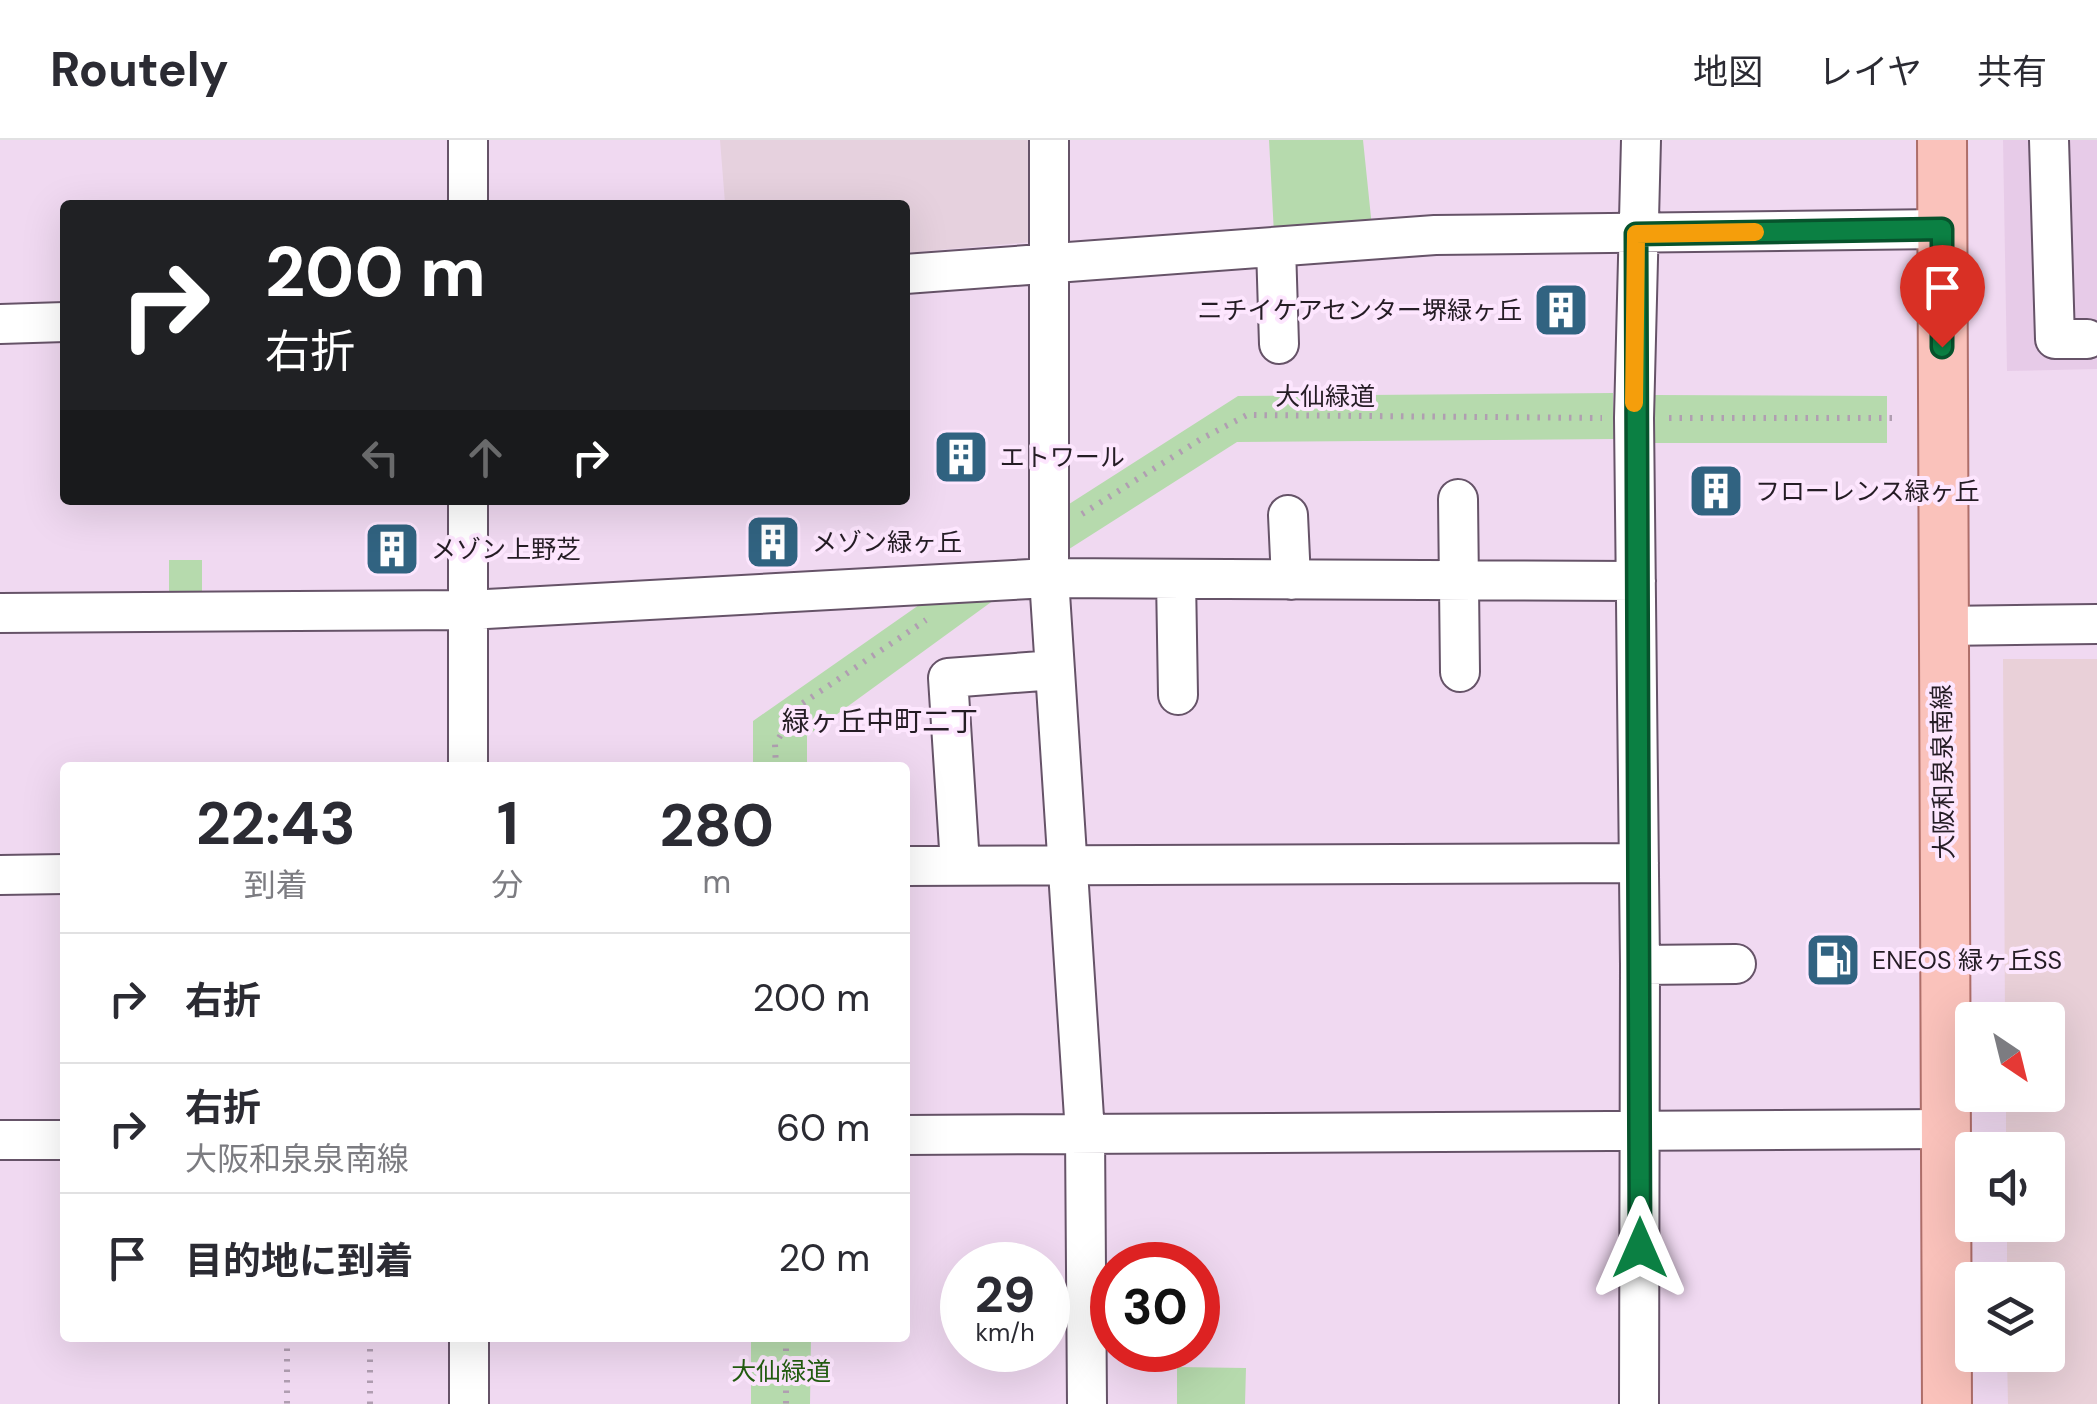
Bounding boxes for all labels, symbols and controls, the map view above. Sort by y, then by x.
text: Routely [50,38,229,101]
text: 地図 [1693,49,1763,95]
text: レイヤ [1818,49,1922,95]
text: 共有 [1977,49,2047,95]
text: 200 m [265,227,486,318]
icon: right [100,240,230,370]
pin [1900,245,1985,348]
icon: arrive [1915,260,1970,315]
building icon: ニチイケアセンター堺緑ヶ丘 [1531,280,1591,340]
place label: ニチイケアセンター堺緑ヶ丘 [1197,294,1522,327]
text: 右折 [265,322,355,381]
street label: 大仙緑道 [1275,380,1375,413]
building icon: エトワール [931,427,991,487]
icon: left [353,430,408,485]
icon: ahead [458,430,513,485]
icon: right [563,430,618,485]
place label: エトワール [1000,441,1125,474]
building icon: フローレンス緑ヶ丘 [1686,461,1746,521]
place label: フローレンス緑ヶ丘 [1755,475,1980,508]
building icon: メゾン緑ヶ丘 [743,512,803,572]
building icon: メゾン上野芝 [362,519,422,579]
place label: メゾン緑ヶ丘 [812,526,962,559]
place label: メゾン上野芝 [431,533,581,566]
street label: 大阪和泉泉南線 [1925,684,1961,860]
district label: 緑ヶ丘中町二丁 [782,703,978,740]
text: 22:43 [196,784,356,863]
text: 1 [497,784,519,863]
text: 280 [660,786,774,865]
text: m [703,861,731,903]
text: 到着 [244,864,308,906]
text: 分 [492,864,524,906]
fuel station icon: ENEOS 緑ヶ丘SS [1803,930,1863,990]
place label: ENEOS 緑ヶ丘SS [1872,944,2062,977]
icon: right [100,971,155,1026]
text: 200 m [753,973,870,1023]
text: 右折 [185,976,261,1026]
north arrow [1955,1002,2065,1112]
map controls [1955,1002,2065,1372]
text: 右折 [185,1083,261,1133]
icon: right [100,1101,155,1156]
text: 60 m [776,1103,870,1153]
button: sound [1955,1132,2065,1242]
text: 大阪和泉泉南線 [185,1138,409,1180]
position arrow [1588,1196,1692,1300]
icon: arrive [100,1231,155,1286]
text: 20 m [779,1233,870,1283]
text: 目的地に到着 [185,1236,413,1286]
speed limit sign: 30 [1090,1242,1220,1372]
text: 29 [975,1262,1035,1328]
button: layers [1955,1262,2065,1372]
text: km/h [975,1316,1035,1349]
park label: 大仙緑道 [731,1355,831,1388]

